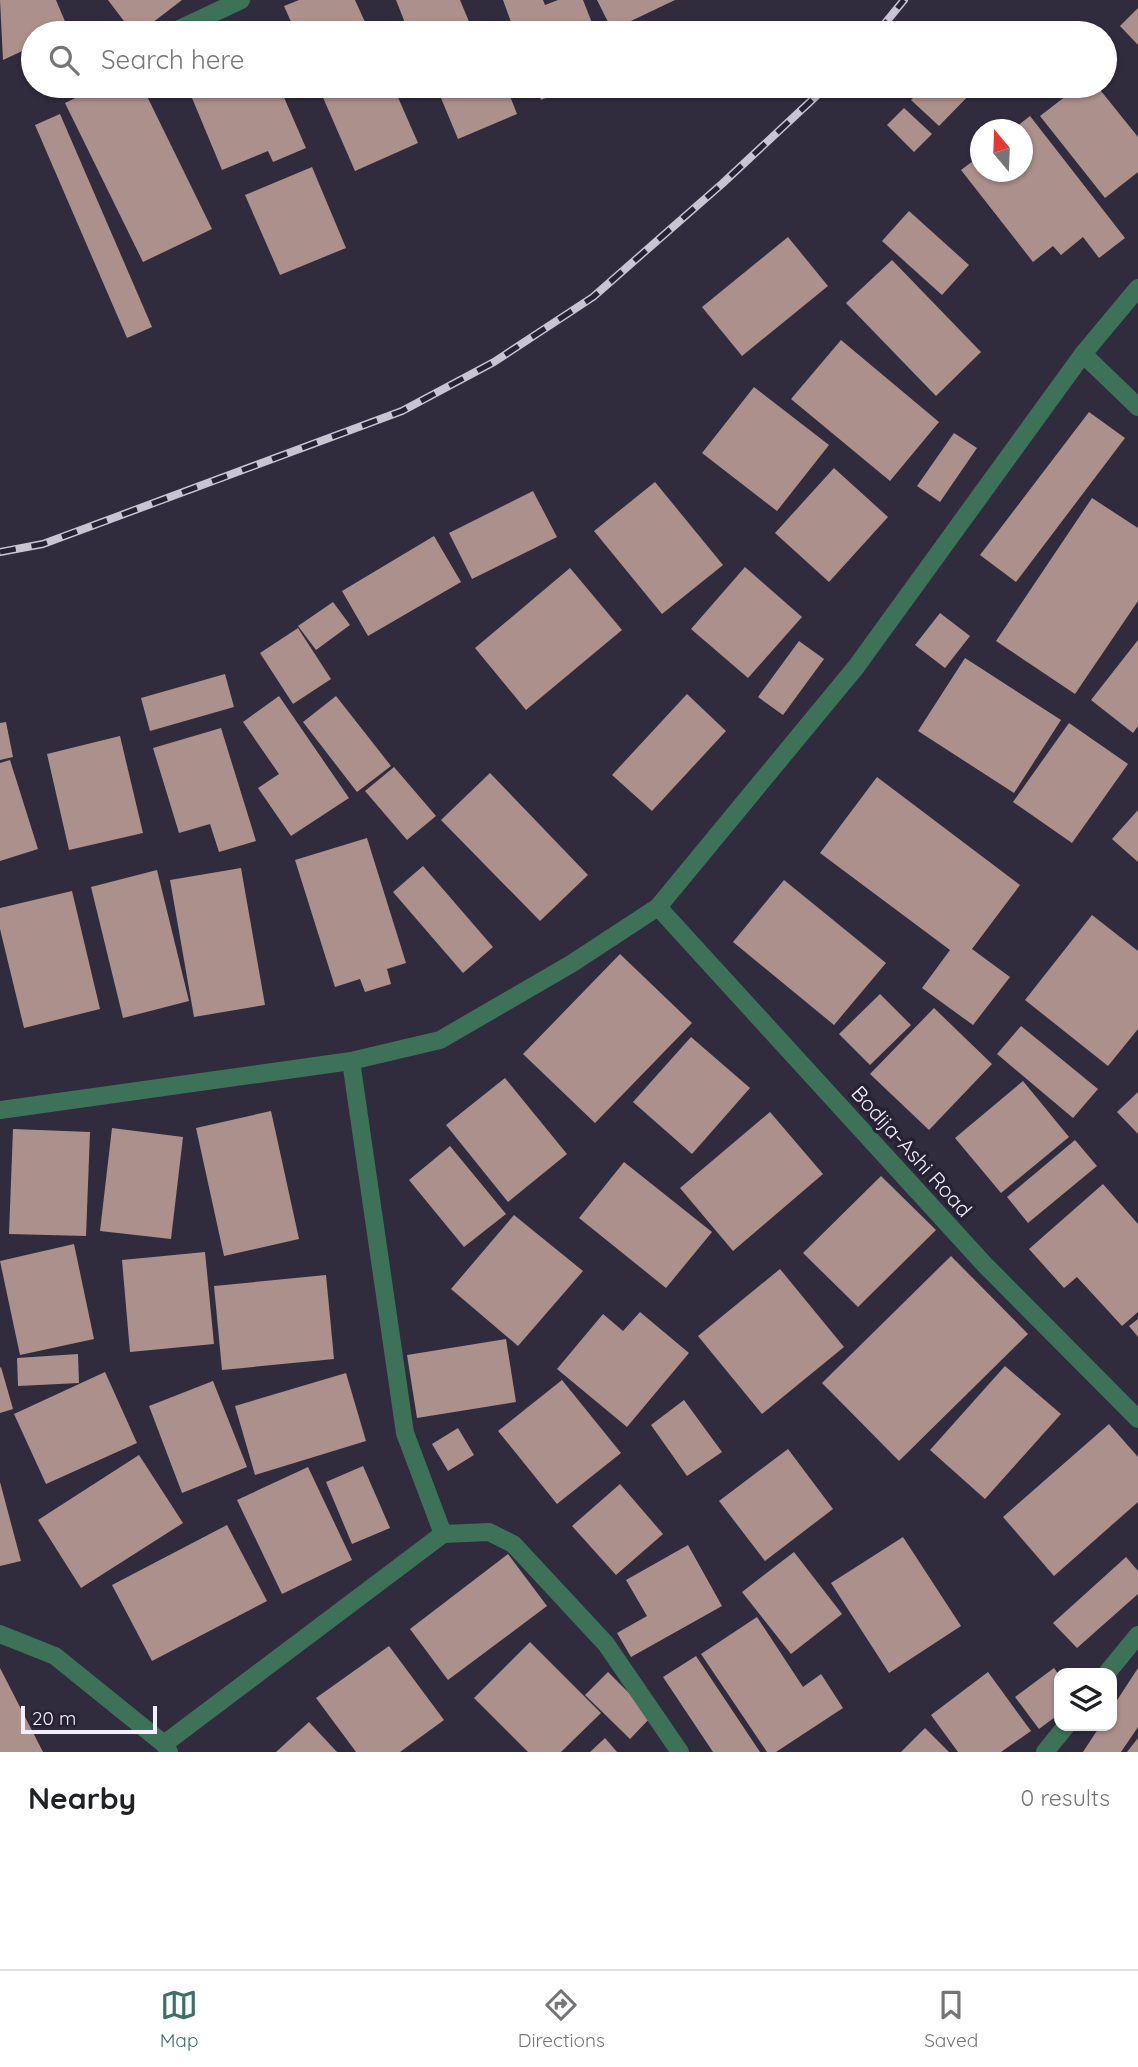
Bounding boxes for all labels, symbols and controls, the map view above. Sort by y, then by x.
search box [21,21,1117,98]
icon: search [45,41,83,79]
text: Search here [101,43,245,76]
north arrow [970,119,1033,182]
street label: Bodija-Ashi Road [846,1080,978,1222]
map controls [1054,1668,1117,1731]
button: layers [1054,1668,1117,1731]
scale bar [21,1703,158,1735]
text: 20 m [32,1706,76,1730]
text: Nearby [28,1779,136,1817]
text: 0 results [1021,1783,1110,1812]
tab: Map [160,1986,198,2052]
tab: Directions [518,1986,605,2052]
tab: Saved [924,1986,978,2052]

